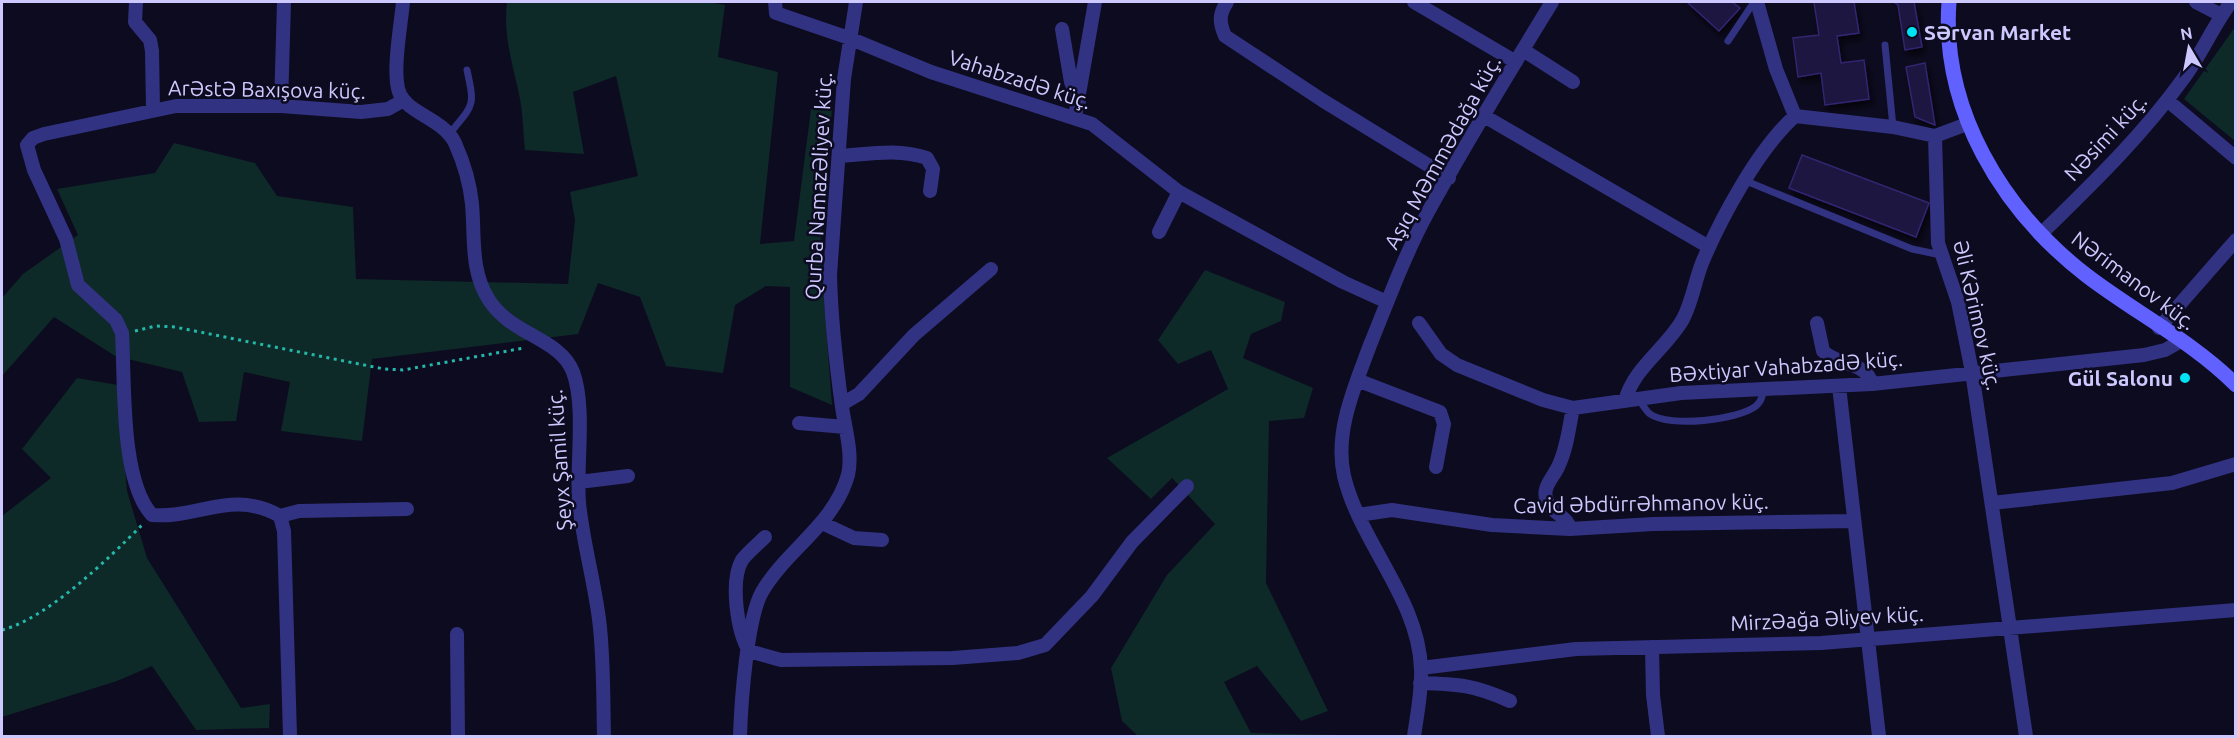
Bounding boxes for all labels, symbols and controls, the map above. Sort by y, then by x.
north arrow [2159,18,2219,78]
place label: Sərvan Market [1924,20,2071,44]
text: N [2179,23,2194,43]
marker: Sərvan Market [1905,25,1919,39]
street label: Vahabzadə küç. [946,45,1094,113]
street label: Aşıq Məmmədağa küç. [1379,51,1505,253]
street label: Qurba Namazəliyev küç. [800,71,836,301]
street label: Arəstə Baxışova küç. [168,75,366,103]
street label: Nəsimi küç. [2059,89,2151,185]
street label: Nərimanov küç. [2067,226,2201,334]
street label: Əli Kərimov küç. [1949,237,2007,393]
street label: Bəxtiyar Vahabzadə küç. [1668,346,1904,386]
place label: Gül Salonu [2068,366,2173,390]
marker: Gül Salonu [2178,371,2192,385]
street label: Şeyx Şamil küç. [542,389,576,531]
street label: Cavid Əbdürrəhmanov küç. [1513,489,1769,517]
street label: Mirzəağa Əliyev küç. [1730,601,1924,635]

